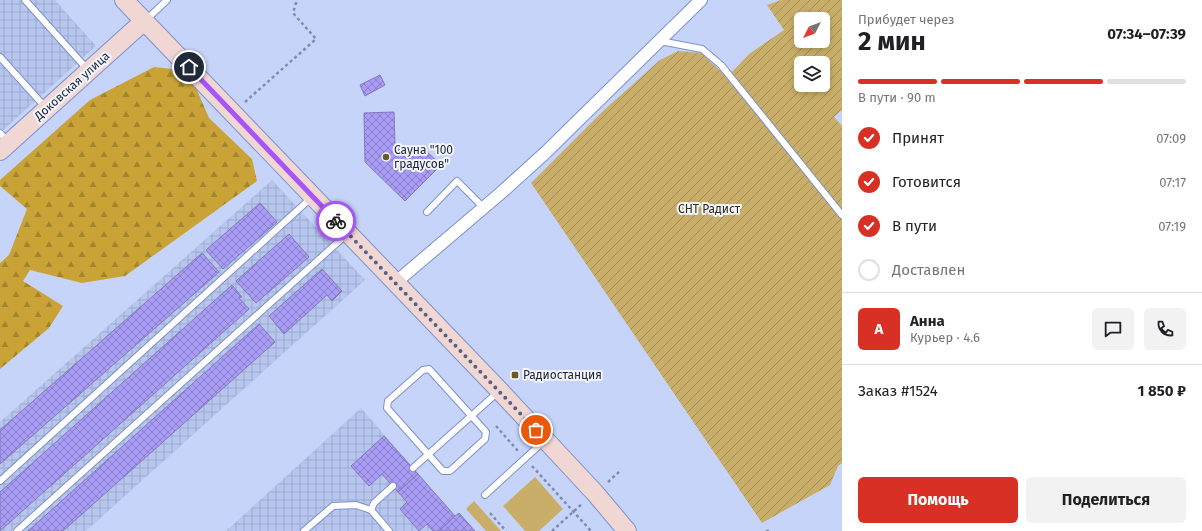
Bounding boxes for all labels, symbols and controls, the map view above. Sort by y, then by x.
north arrow [794,12,830,48]
map controls [794,12,830,92]
text: Прибудет через [858,12,955,27]
text: 07:34–07:39 [1107,25,1186,43]
text: 2 мин [858,26,926,57]
street label: Доковская улица [31,49,112,124]
pin [172,50,206,84]
icon: home [178,56,200,78]
button: layers [794,56,830,92]
text: В пути · 90 m [858,90,936,105]
icon: check [858,127,880,149]
text: Принят [892,129,944,147]
text: 07:09 [1156,131,1186,146]
place label: Сауна "100 градусов" [394,143,453,171]
marker: Сауна "100 градусов" [381,152,391,162]
icon: check [858,171,880,193]
text: Готовится [892,173,961,191]
text: 07:17 [1159,175,1186,190]
courier [316,201,356,241]
park label: СНТ Радист [678,202,741,216]
icon: bike [325,210,347,232]
icon: check [858,215,880,237]
text: В пути [892,217,937,235]
text: 07:19 [1158,219,1186,234]
text: Доставлен [892,261,965,279]
button: chat [1092,308,1134,350]
button: phone [1144,308,1186,350]
text: Анна [910,312,945,330]
text: А [875,320,883,338]
text: Курьер · 4.6 [910,330,980,345]
place label: Радиостанция [523,368,602,382]
marker: Радиостанция [510,370,520,380]
text: Заказ #1524 [858,382,938,400]
text: 1 850 ₽ [1137,382,1186,400]
pin [519,413,553,447]
icon: bag [525,419,547,441]
button: Помощь [858,477,1018,523]
button: Поделиться [1026,477,1186,523]

